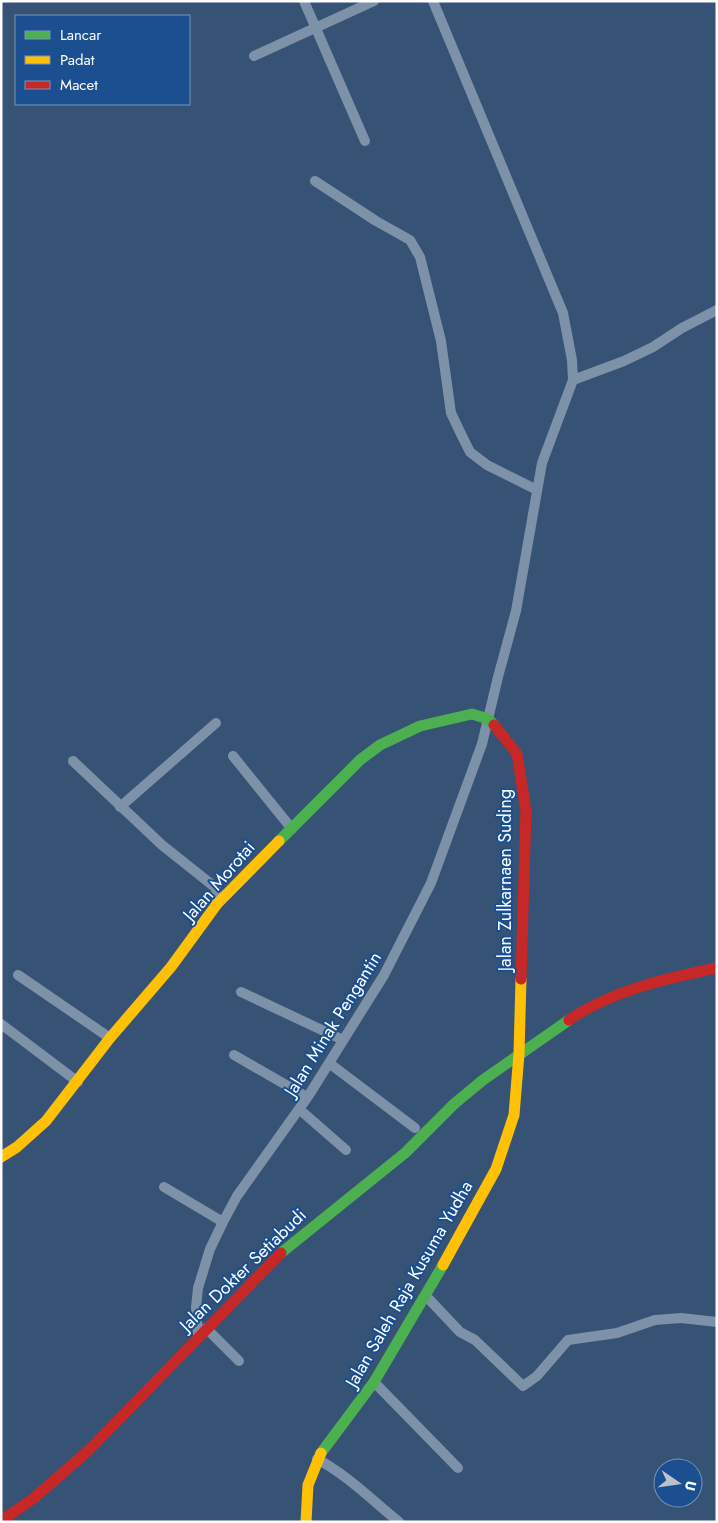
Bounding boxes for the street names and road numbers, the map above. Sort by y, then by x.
street label: Jalan Zulkarnaen Suding [492,789,518,973]
street label: Jalan Morotai [176,835,261,928]
street label: Jalan Minak Pengantin [277,947,388,1103]
street label: Jalan Saleh Raja Kusuma Yudha [338,1176,479,1394]
street label: Jalan Dokter Setiabudi [172,1203,312,1339]

